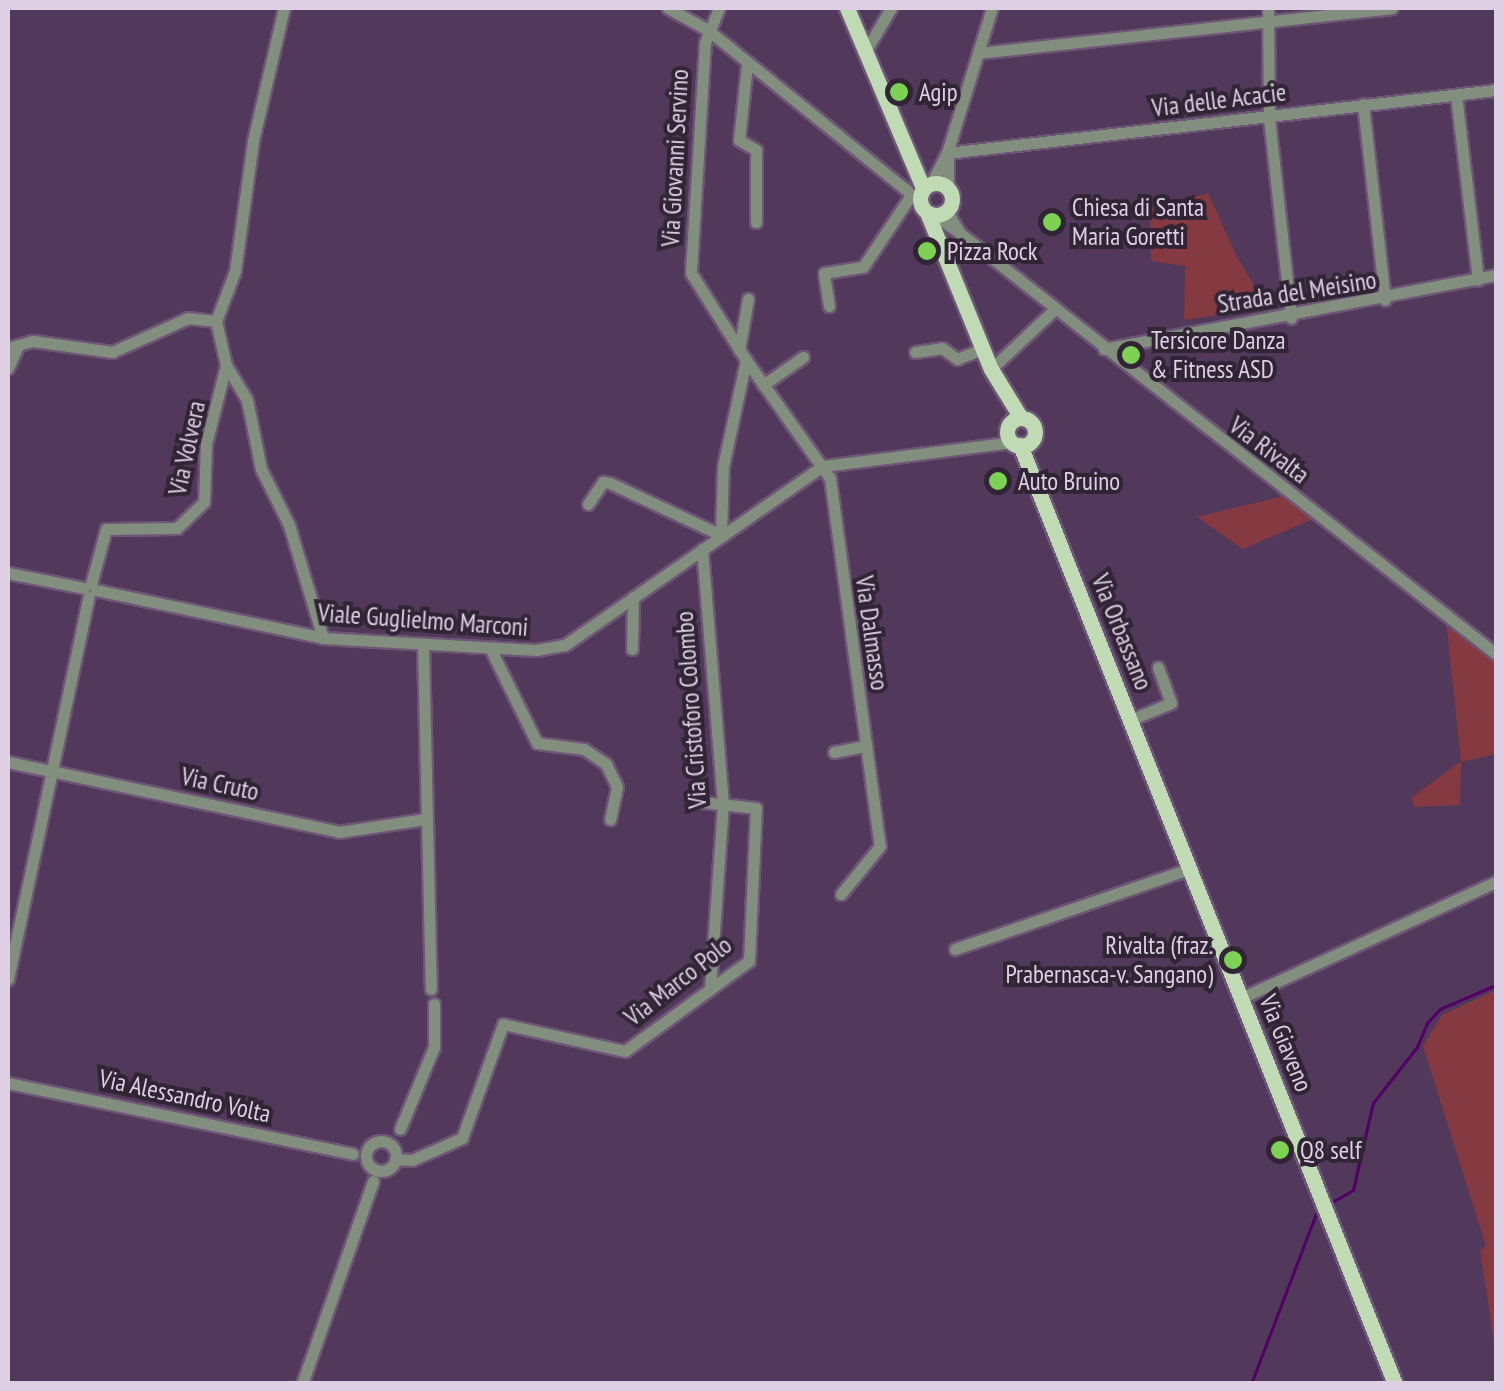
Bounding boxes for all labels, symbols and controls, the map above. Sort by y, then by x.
street label: Via Giovanni Servino [655,68,695,248]
place label: Agip [919,77,958,107]
street label: Via delle Acacie [1150,77,1288,123]
marker: Agip [888,81,910,103]
place label: Chiesa di Santa Maria Goretti [1072,193,1204,252]
marker: Chiesa di Santa Maria Goretti [1041,211,1063,233]
place label: Pizza Rock [947,236,1037,266]
marker: Pizza Rock [916,240,938,262]
street label: Strada del Meisino [1216,265,1378,319]
place label: Tersicore Danza & Fitness ASD [1151,326,1285,385]
marker: Tersicore Danza & Fitness ASD [1120,344,1142,366]
street label: Via Volvera [162,398,212,498]
street label: Via Rivalta [1223,410,1315,490]
place label: Auto Bruino [1018,466,1120,496]
marker: Auto Bruino [987,470,1009,492]
street label: Via Orbassano [1085,570,1159,694]
street label: Via Dalmasso [849,574,895,692]
street label: Viale Guglielmo Marconi [317,598,529,642]
street label: Via Cristoforo Colombo [669,610,713,810]
street label: Via Cruto [178,761,262,807]
street label: Via Marco Polo [618,930,738,1032]
place label: Rivalta (fraz. Prabernasca-v. Sangano) [1004,931,1213,990]
marker: Rivalta (fraz. Prabernasca-v. Sangano) [1222,949,1244,971]
street label: Via Giaveno [1253,990,1319,1096]
street label: Via Alessandro Volta [96,1063,274,1129]
place label: Q8 self [1300,1135,1361,1165]
marker: Q8 self [1269,1139,1291,1161]

